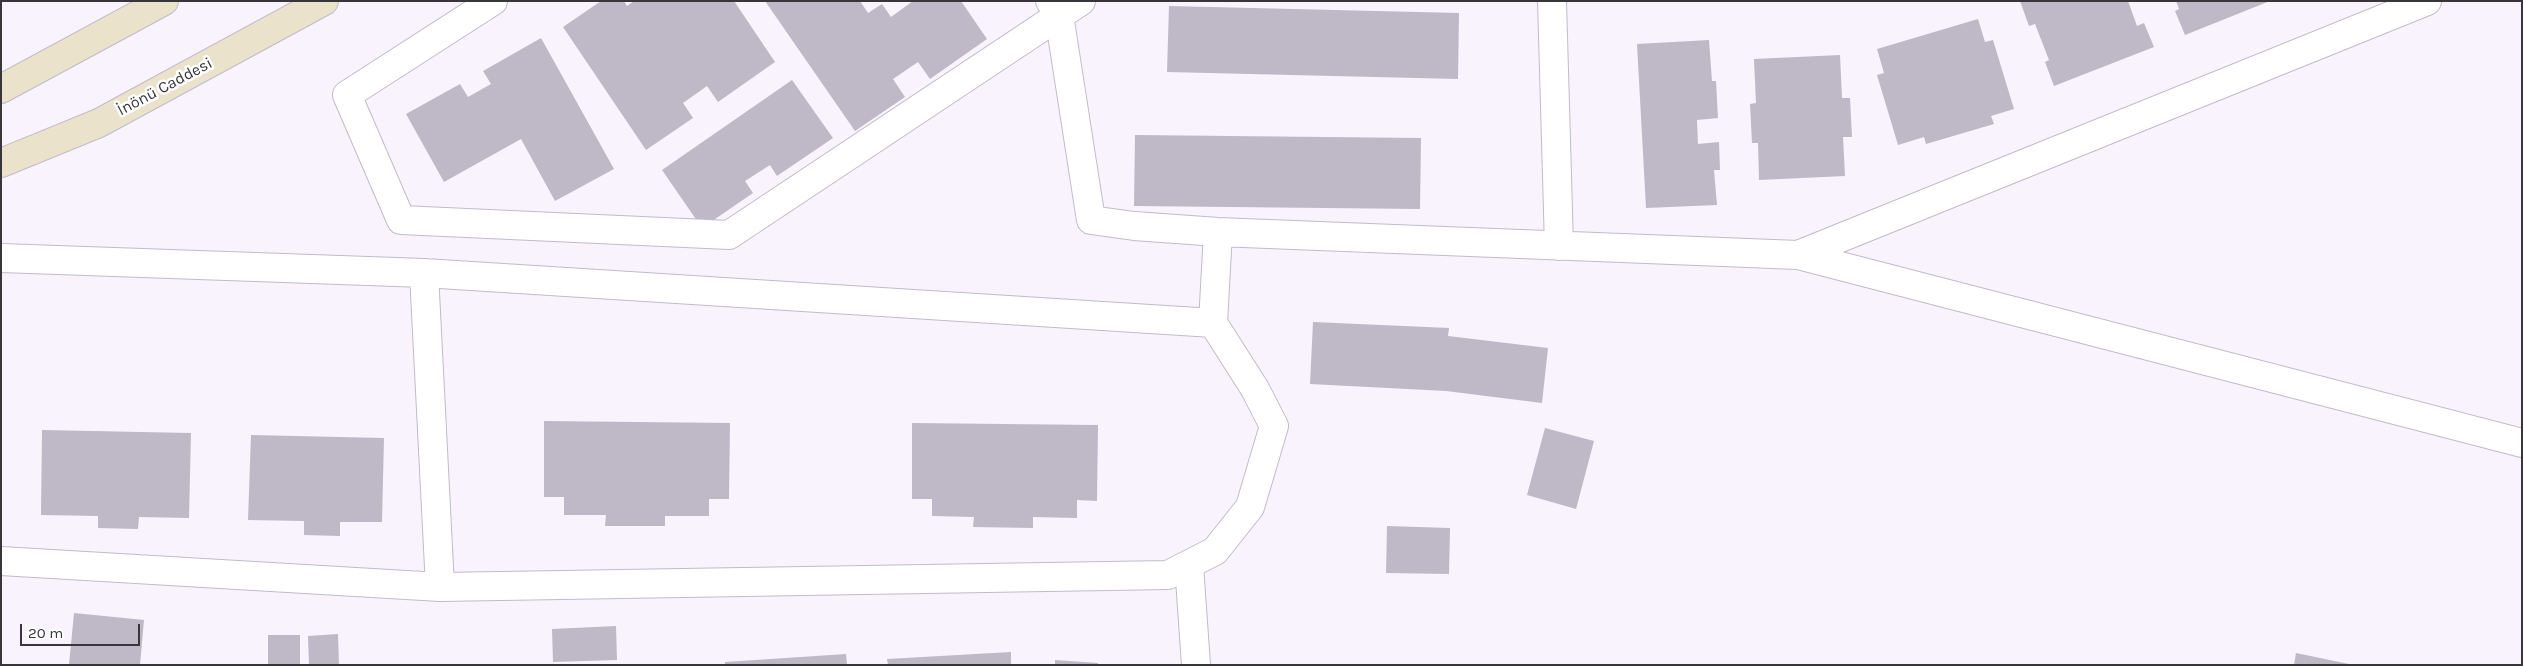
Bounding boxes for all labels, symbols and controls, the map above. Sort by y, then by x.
street label: İnönü Caddesi [114,54,216,120]
scale bar [22,614,142,646]
text: 20 m [28,624,63,642]

